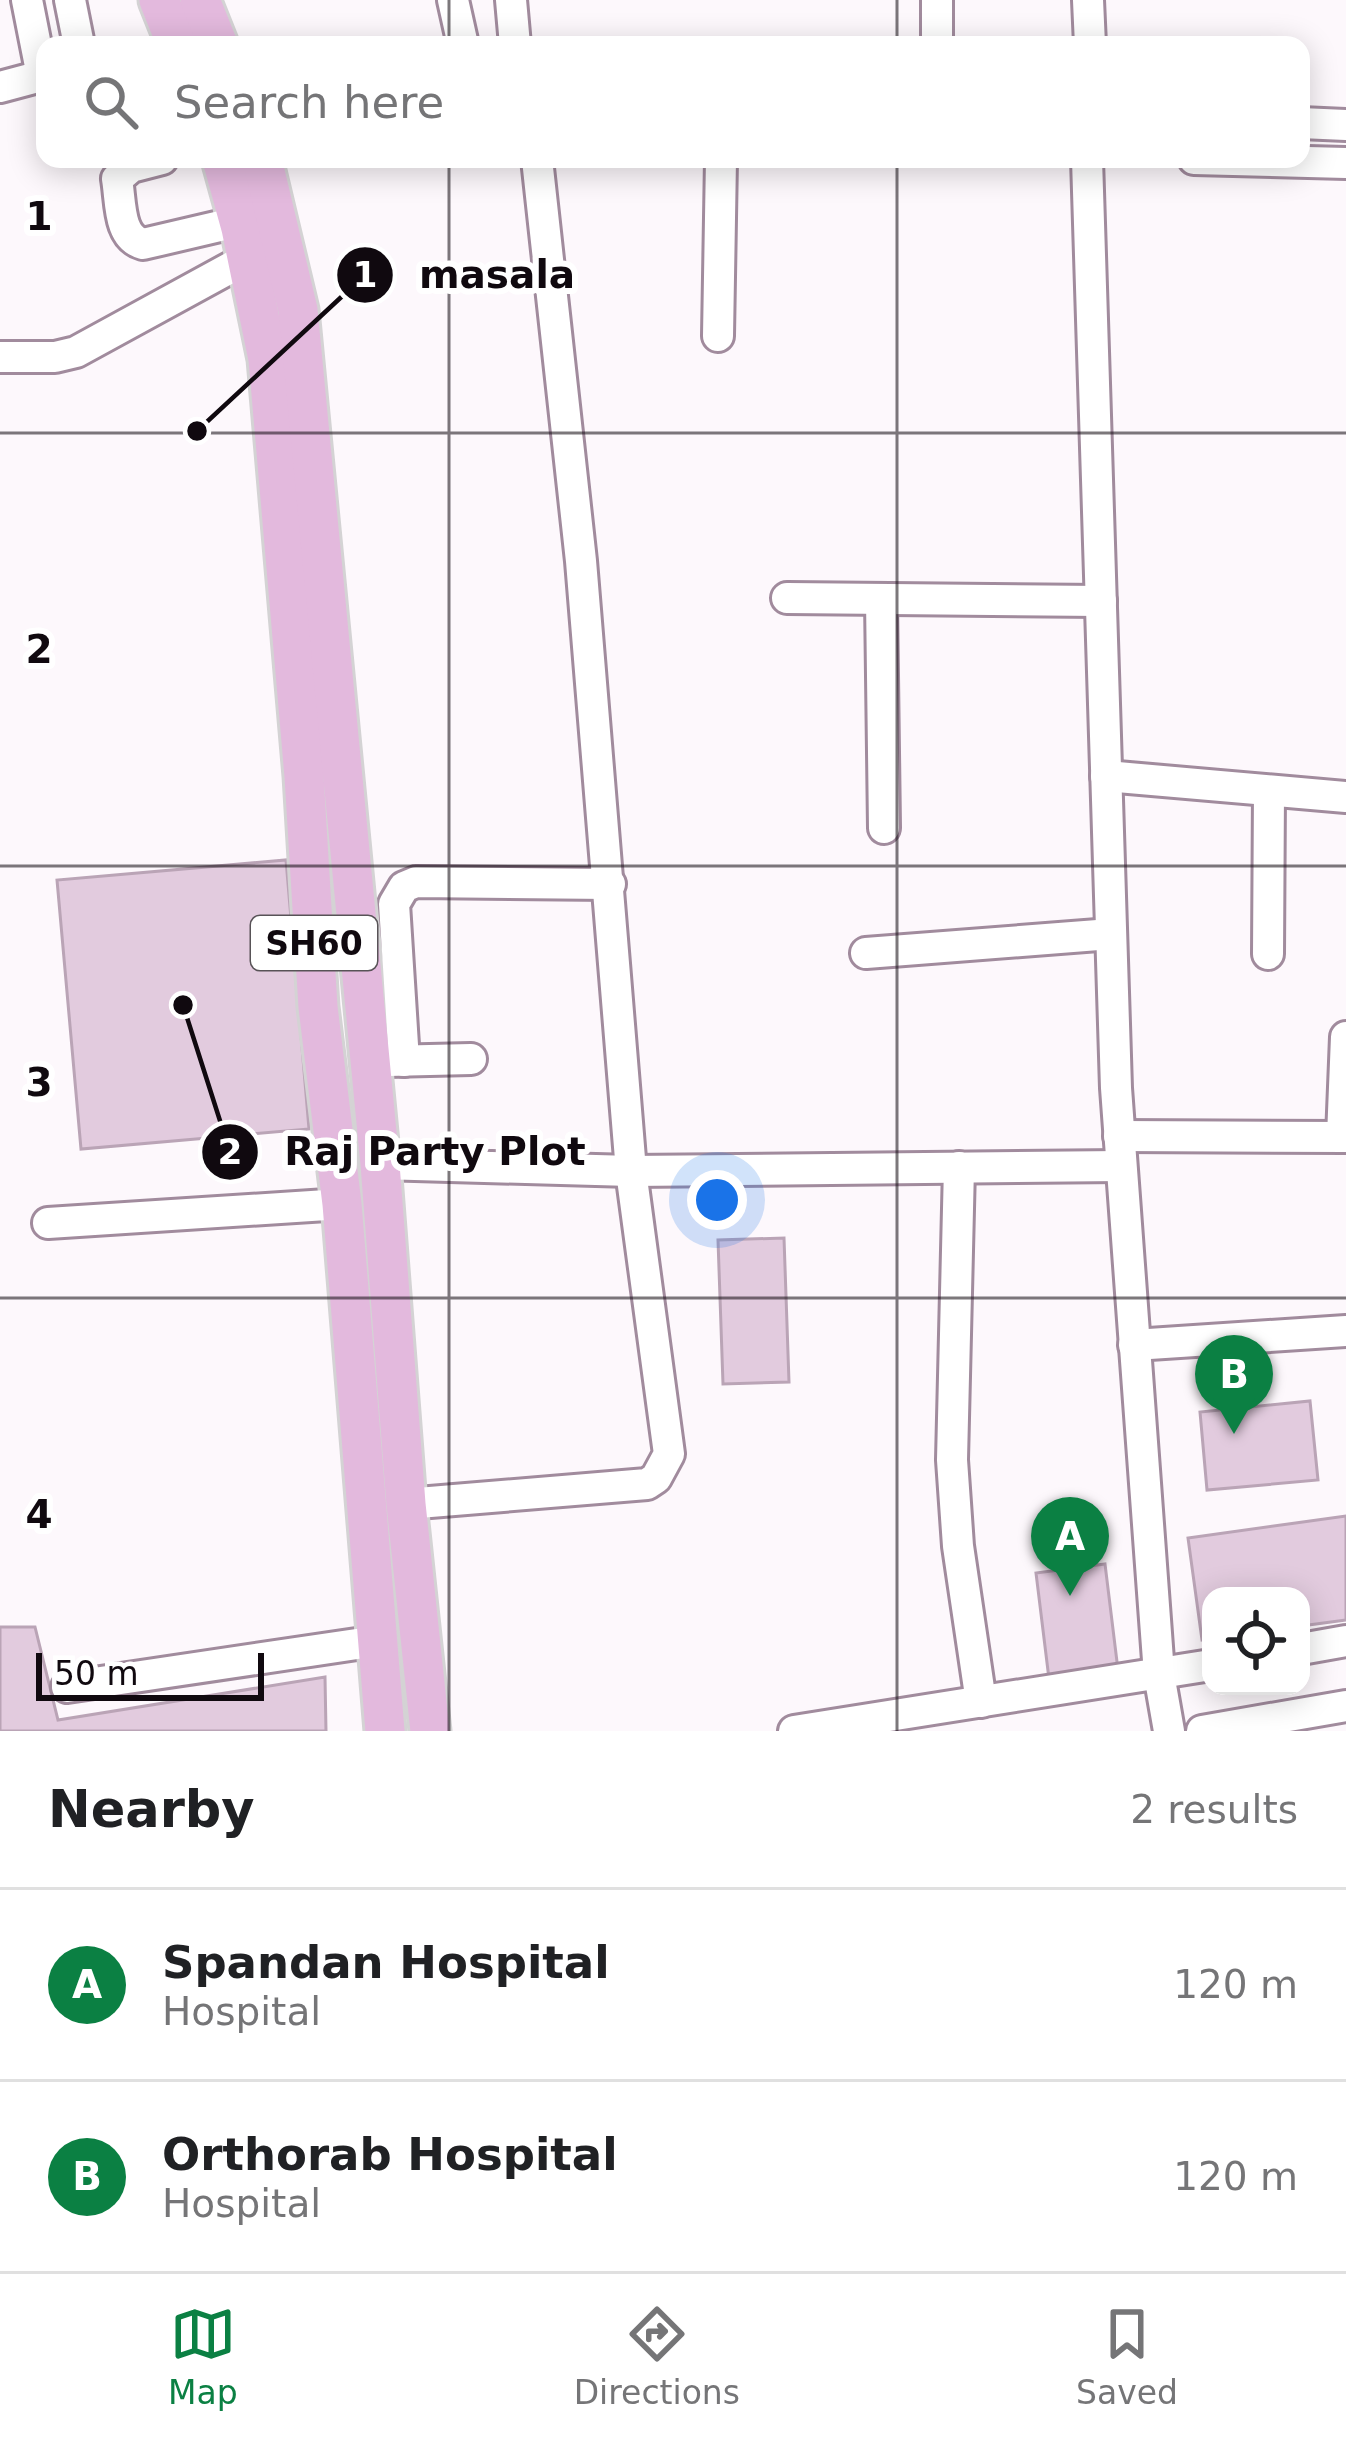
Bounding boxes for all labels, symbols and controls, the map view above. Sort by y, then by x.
search box [36,36,1310,168]
icon: search [78,69,144,135]
text: Search here [174,76,444,129]
text: 1 [25,194,53,239]
callout: masala [335,237,599,312]
text: masala [419,252,575,297]
text: 1 [352,254,378,295]
text: 2 [25,627,53,672]
road number: SH60 [251,916,377,970]
text: 3 [25,1060,53,1105]
callout: Raj Party Plot [200,1114,610,1189]
text: Raj Party Plot [284,1129,586,1174]
text: 2 [217,1131,243,1172]
your location [687,1170,747,1230]
pin: B [1195,1335,1273,1434]
text: 4 [25,1492,53,1537]
pin: A [1031,1497,1109,1596]
map controls [1202,1587,1310,1695]
button: locate [1202,1587,1310,1695]
scale bar [36,1647,264,1700]
text: 50 m [54,1654,139,1693]
text: Nearby [48,1780,255,1839]
text: 2 results [1130,1787,1298,1832]
text: Spandan Hospital [162,1936,610,1989]
text: A [72,1962,102,2007]
text: 120 m [1173,1962,1298,2007]
text: Hospital [162,1989,321,2034]
text: Orthorab Hospital [162,2128,618,2181]
text: B [72,2154,102,2199]
text: 120 m [1173,2154,1298,2199]
text: Hospital [162,2181,321,2226]
tab: Map [168,2301,238,2412]
tab: Directions [574,2301,740,2412]
tab: Saved [1076,2301,1178,2412]

